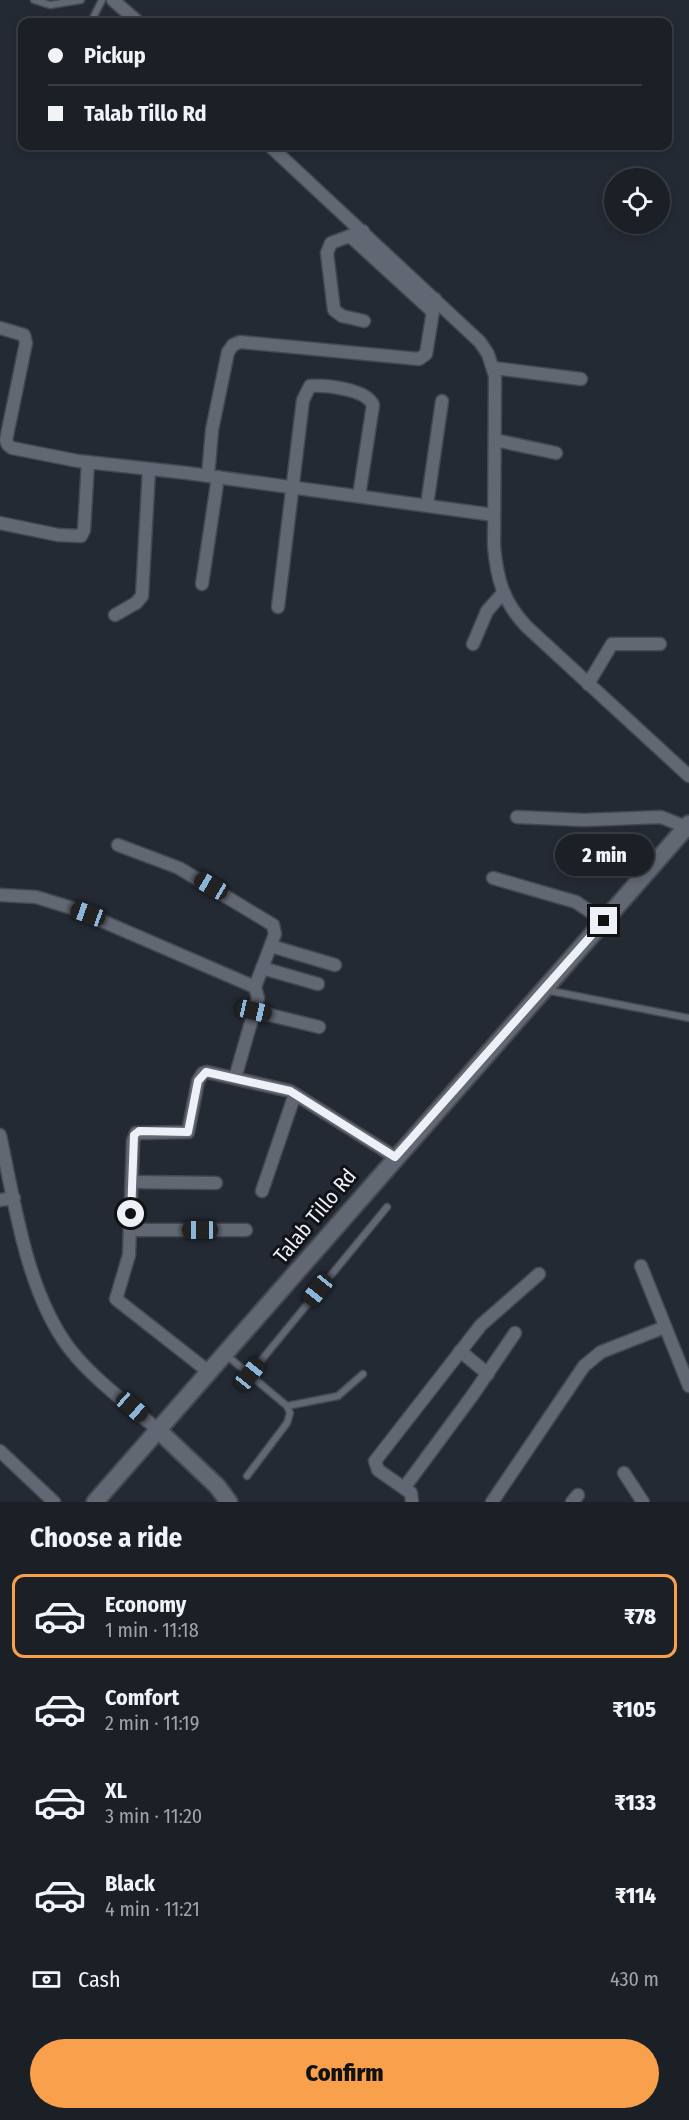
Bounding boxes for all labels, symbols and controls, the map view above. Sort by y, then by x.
text: Pickup [84,42,146,69]
text: Talab Tillo Rd [84,100,206,127]
map controls [604,168,670,234]
button: locate [604,168,670,234]
callout: 2 min [554,834,654,876]
text: 2 min [582,843,627,867]
car [191,869,231,903]
car [68,899,108,929]
route end [590,907,617,934]
car [234,998,274,1024]
street label: Talab Tillo Rd [268,1164,362,1268]
route start [117,1200,144,1227]
car [182,1221,218,1239]
car [300,1270,336,1310]
car [232,1354,268,1394]
car [113,1388,151,1426]
text: Choose a ride [30,1522,182,1554]
icon: car [33,1589,87,1643]
text: Economy [105,1591,186,1618]
text: ₹78 [624,1603,656,1630]
text: 1 min · 11:18 [105,1618,199,1642]
icon: car [33,1682,87,1736]
text: Comfort [105,1684,179,1711]
text: ₹105 [612,1696,656,1723]
text: 2 min · 11:19 [105,1711,199,1735]
icon: car [33,1775,87,1829]
text: XL [105,1777,127,1804]
text: ₹133 [615,1789,656,1816]
text: 3 min · 11:20 [105,1804,202,1828]
icon: car [33,1868,87,1922]
text: Black [105,1870,155,1897]
text: ₹114 [615,1882,656,1909]
text: 4 min · 11:21 [105,1897,200,1921]
icon: cash [30,1963,63,1996]
text: Cash [78,1966,121,1993]
text: 430 m [610,1967,659,1991]
button: Confirm [30,2039,659,2108]

